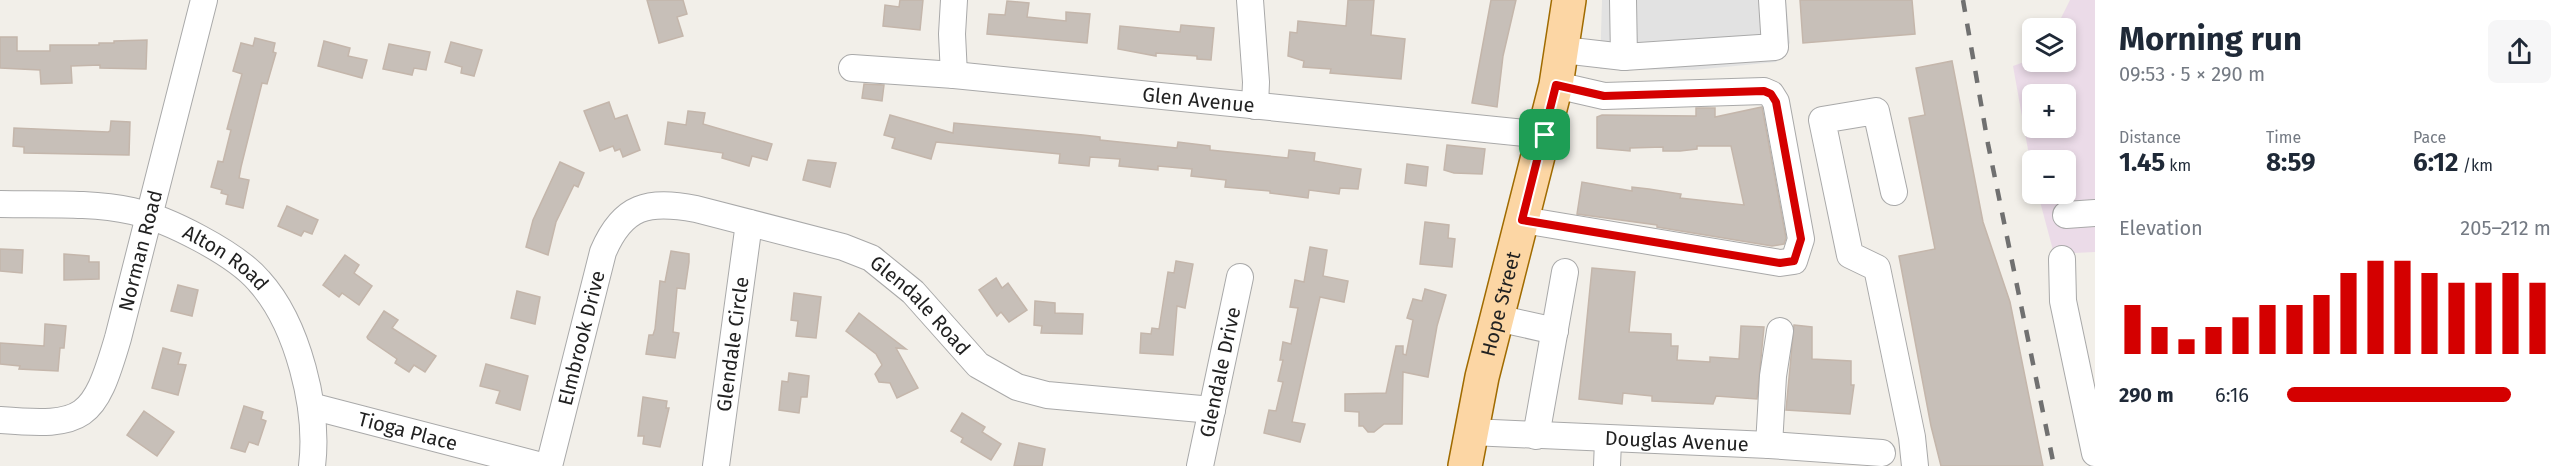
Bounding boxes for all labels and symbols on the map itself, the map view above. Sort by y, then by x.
street label: Glen Avenue [1141,82,1256,117]
pin [1519,109,1570,160]
street label: Norman Road [113,187,167,314]
street label: Alton Road [179,220,274,295]
street label: Hope Street [1476,248,1526,359]
street label: Glendale Road [865,250,975,360]
street label: Elmbrook Drive [553,268,610,408]
street label: Glendale Circle [712,275,754,413]
street label: Glendale Drive [1194,305,1245,439]
street label: Tioga Place [355,407,460,456]
street label: Douglas Avenue [1604,426,1749,456]

